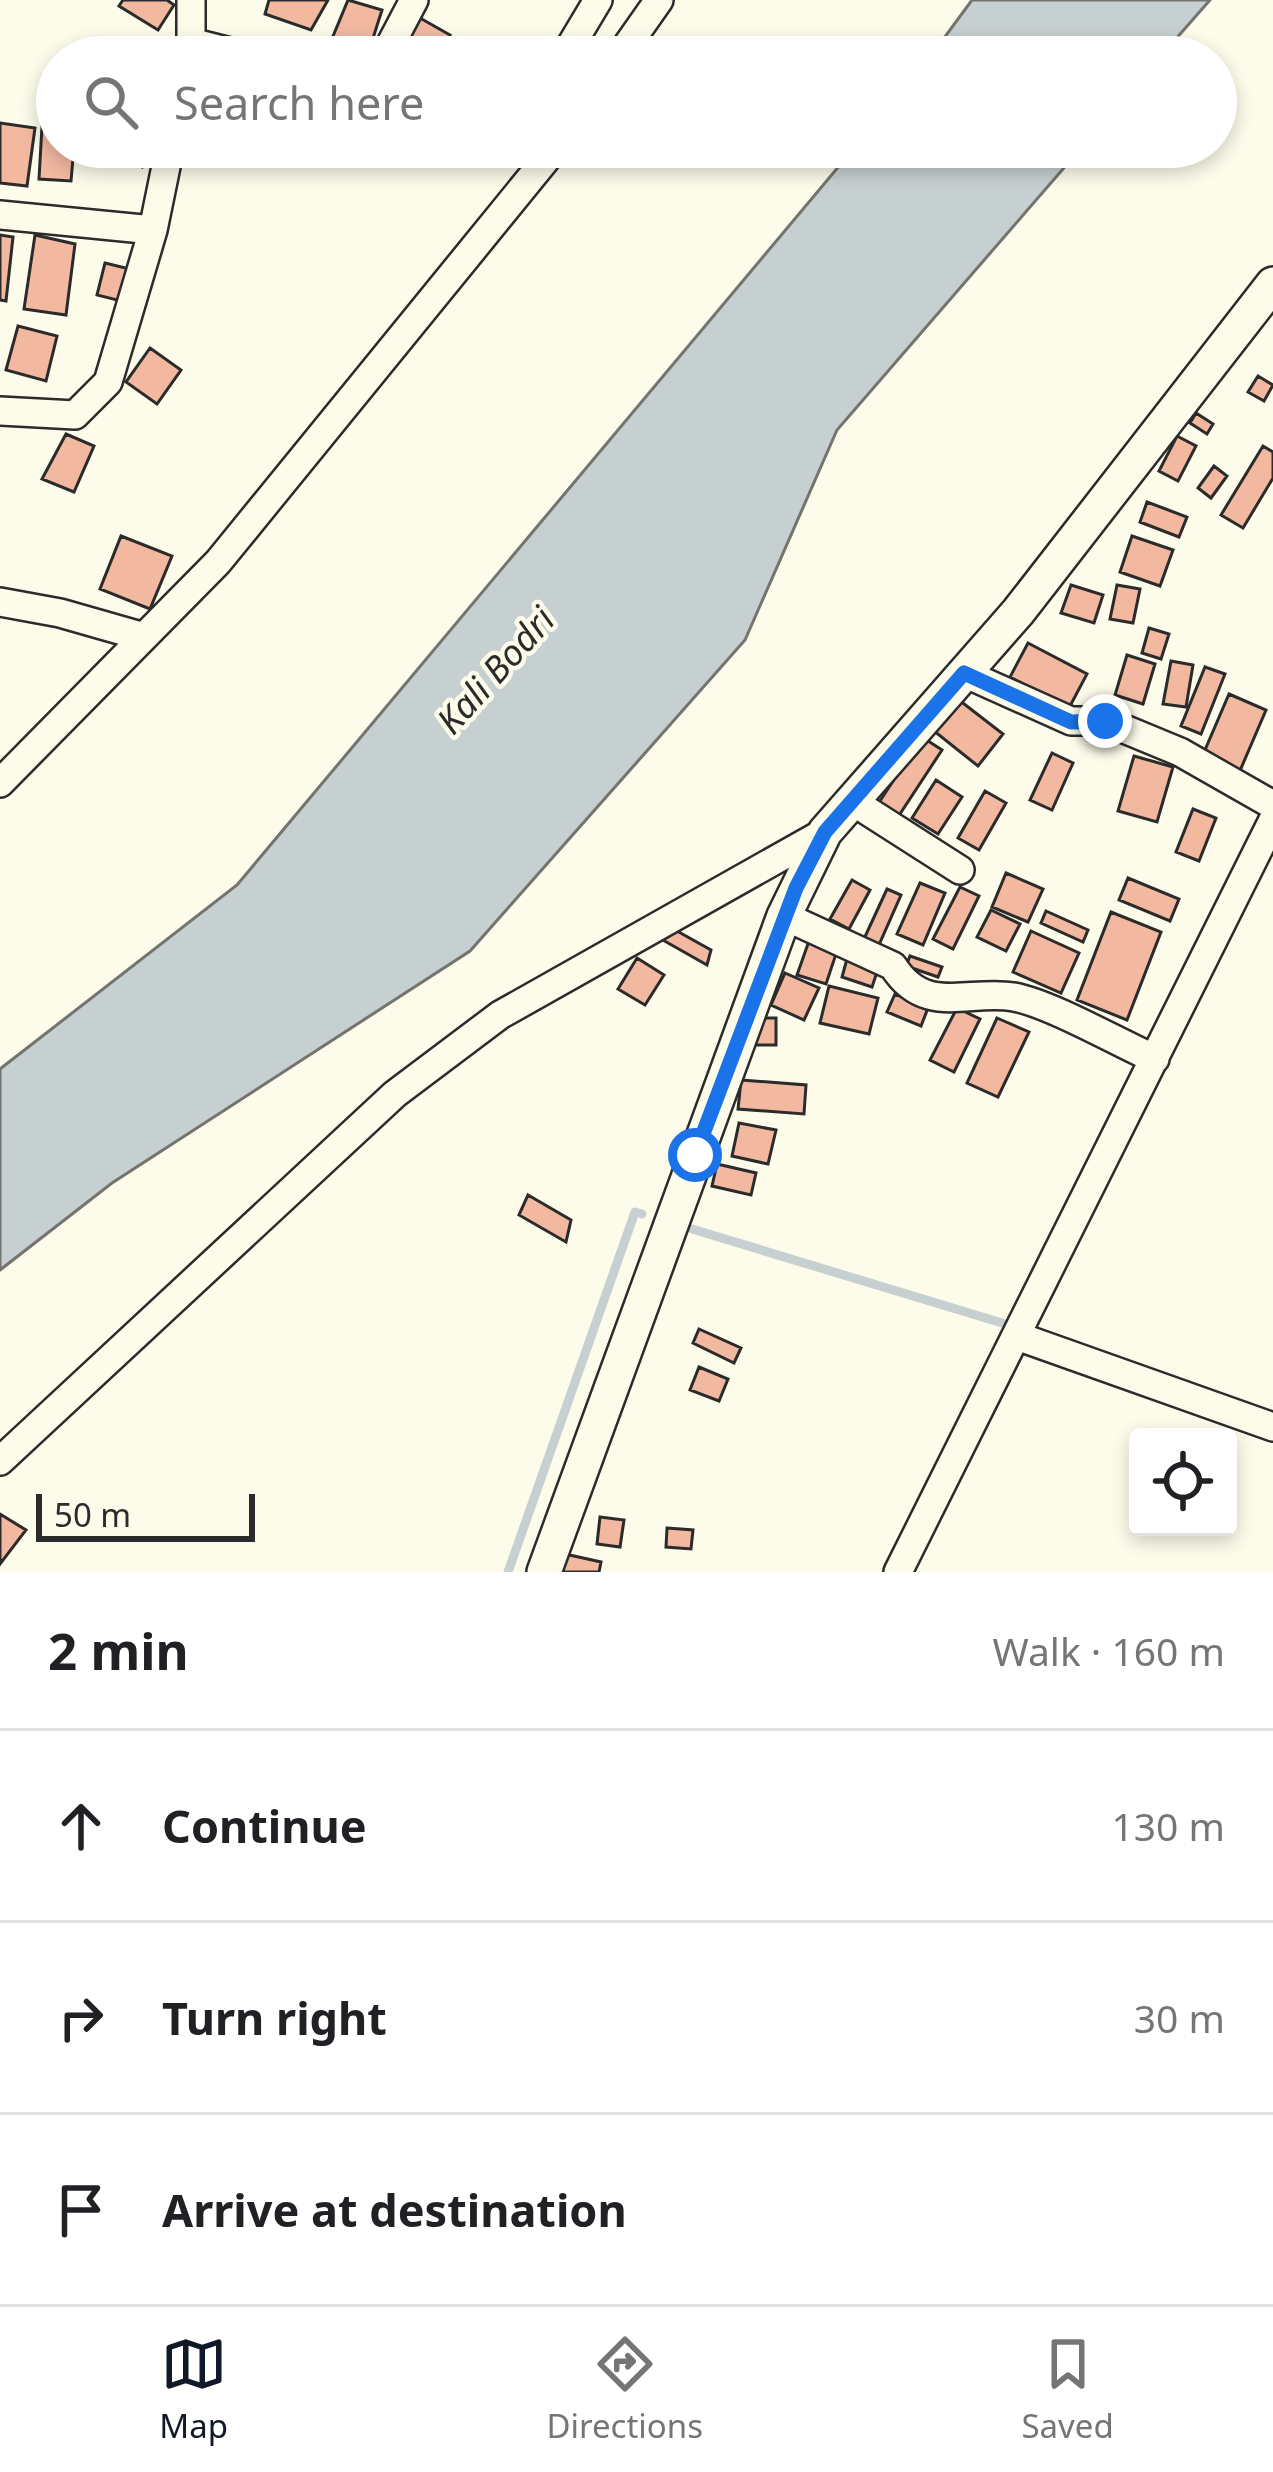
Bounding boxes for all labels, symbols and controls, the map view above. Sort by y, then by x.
search box [36,36,1237,168]
icon: search [78,69,144,135]
text: Search here [174,72,424,133]
water label: Kali Bodri [425,596,566,744]
route end [1078,694,1132,748]
route start [668,1128,722,1182]
map controls [1129,1428,1237,1536]
button: locate [1129,1428,1237,1536]
scale bar [36,1488,255,1541]
text: 50 m [54,1492,131,1537]
text: 2 min [48,1615,189,1685]
text: Walk · 160 m [992,1624,1225,1677]
icon: ahead [48,1793,114,1859]
text: Continue [162,1795,367,1856]
text: 130 m [1111,1799,1225,1852]
icon: right [48,1985,114,2051]
text: Turn right [162,1987,387,2048]
text: 30 m [1134,1991,1225,2044]
icon: arrive [48,2177,114,2243]
text: Arrive at destination [162,2179,627,2240]
tab: Map [159,2331,228,2448]
tab: Directions [546,2331,703,2448]
tab: Saved [1021,2331,1114,2448]

